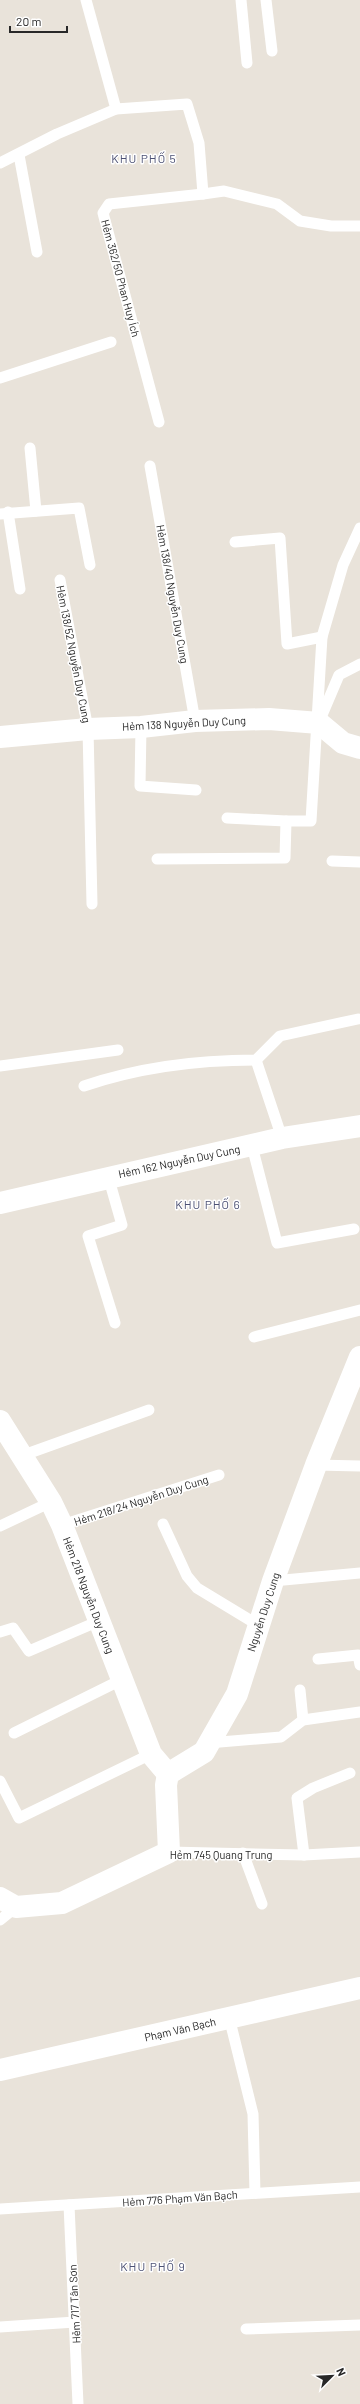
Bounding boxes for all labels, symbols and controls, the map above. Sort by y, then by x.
scale bar [10,8,67,34]
text: 20 m [16,14,42,28]
district label: KHU PHỐ 5 [111,151,177,165]
street label: Hẻm 362/50 Phan Huy Ích [99,218,143,338]
street label: Hẻm 138/40 Nguyễn Duy Cung [154,524,192,665]
street label: Hẻm 138/52 Nguyễn Duy Cung [54,584,94,724]
street label: Hẻm 138 Nguyễn Duy Cung [122,713,246,733]
street label: Hẻm 162 Nguyễn Duy Cung [117,1142,241,1180]
district label: KHU PHỐ 6 [175,1197,241,1211]
street label: Hẻm 218/24 Nguyễn Duy Cung [72,1472,210,1528]
street label: Hẻm 218 Nguyễn Duy Cung [61,1535,117,1655]
street label: Nguyễn Duy Cung [244,1571,282,1653]
street label: Hẻm 745 Quang Trung [170,1848,272,1861]
street label: Phạm Văn Bạch [143,2014,217,2044]
street label: Hẻm 776 Phạm Văn Bạch [122,2187,238,2209]
district label: KHU PHỐ 9 [120,2259,186,2273]
street label: Hẻm 717 Tân Sơn [65,2264,83,2344]
north arrow [312,2356,352,2396]
text: N [334,2366,349,2378]

